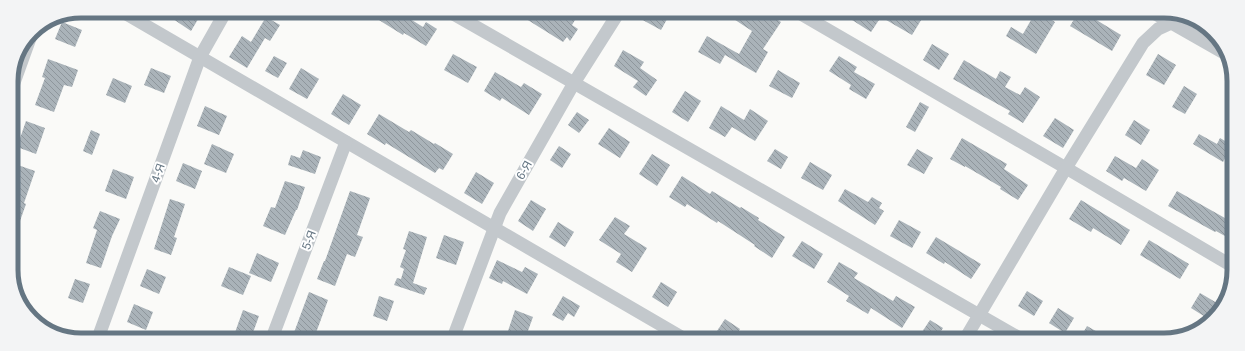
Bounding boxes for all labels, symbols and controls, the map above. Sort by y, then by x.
street label: 6-Я [513,158,535,182]
street label: 4-Я [148,162,168,184]
street label: 5-Я [299,228,319,252]

